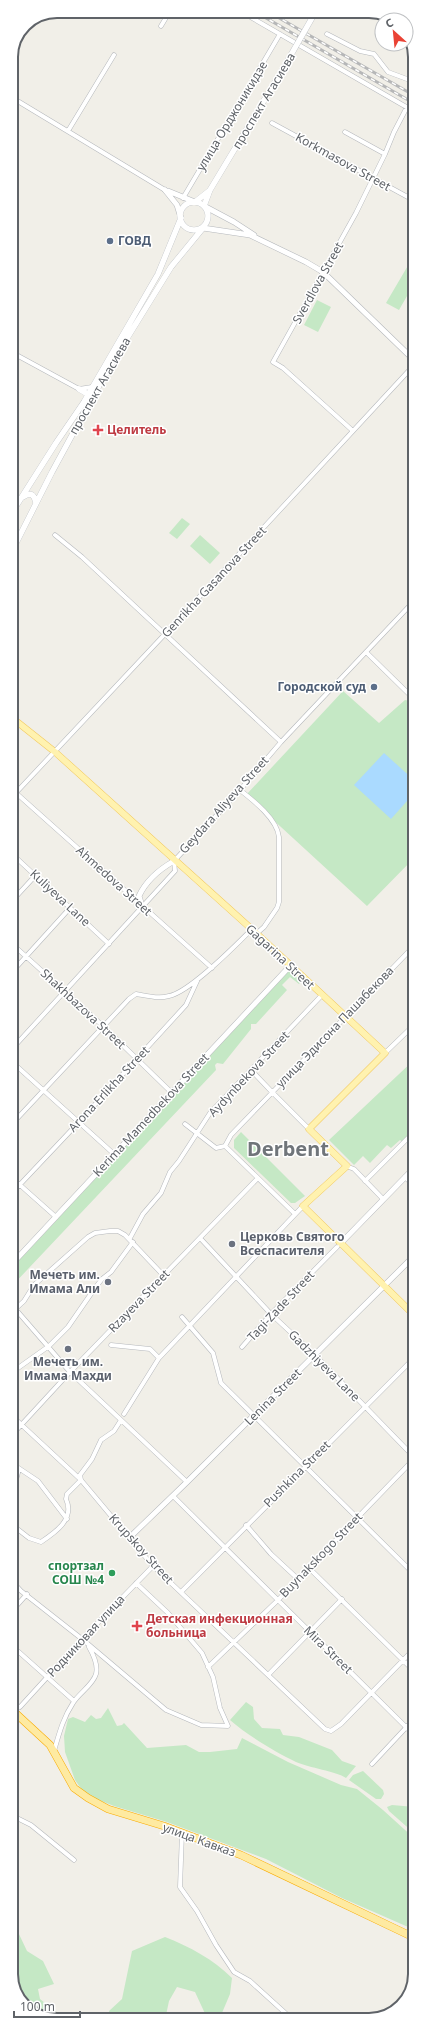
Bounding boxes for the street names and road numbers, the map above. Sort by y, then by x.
street label: проспект Агасиева [228,49,299,152]
street label: улица Орджоникидзе [192,57,271,174]
street label: Korkmasova Street [293,128,394,195]
street label: Sverdlova Street [288,238,347,327]
street label: проспект Агасиева [65,334,134,437]
street label: Genrikha Gasanova Street [157,522,270,641]
street label: Geydara Aliyeva Street [175,752,273,857]
street label: Ahmedova Street [73,842,157,920]
street label: Kuliyeva Lane [26,865,94,930]
street label: Gagarina Street [242,920,319,993]
street label: улица Эдисона Пашабекова [272,962,397,1091]
street label: Shakhbazova Street [37,965,130,1053]
street label: Aydynbekova Street [204,1027,293,1120]
street label: Arona Erlikha Street [64,1041,153,1135]
street label: Kerima Mamedbekova Street [89,1049,213,1180]
street label: Rzayeva Street [104,1265,174,1336]
street label: Tagi-Zade Street [243,1266,318,1345]
street label: Gadzhiyeva Lane [285,1326,364,1405]
street label: Lenina Street [240,1364,305,1429]
street label: Pushkina Street [259,1436,334,1511]
street label: Buynakskogo Street [275,1508,366,1601]
street label: Krupskoy Street [105,1510,178,1588]
street label: Родниковая улица [43,1591,128,1681]
street label: Mira Street [300,1622,357,1678]
street label: улица Кавказ [160,1818,238,1861]

